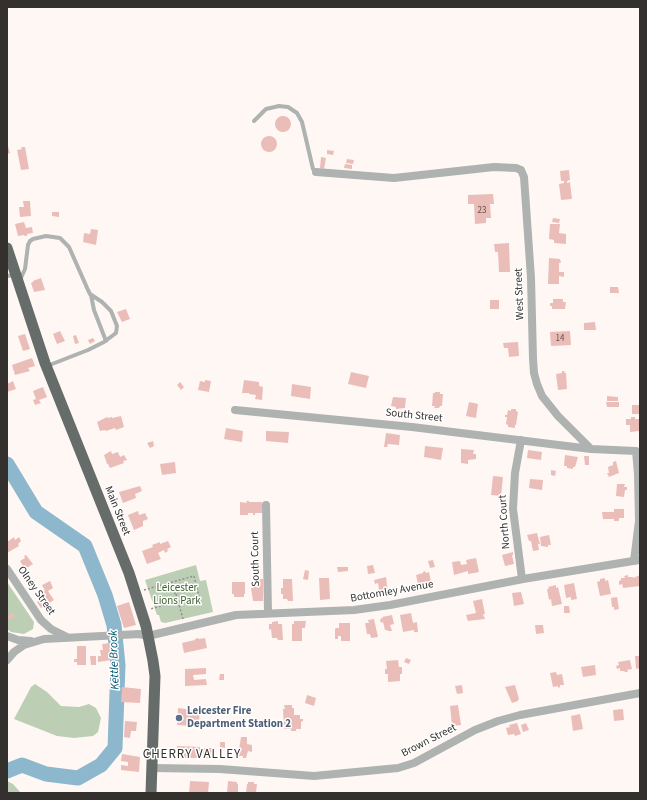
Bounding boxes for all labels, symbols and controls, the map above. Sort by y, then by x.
house number: 23 [478,206,486,216]
street label: West Street [512,268,528,320]
house number: 14 [556,334,564,344]
street label: South Street [385,406,443,426]
street label: Main Street [101,484,133,538]
street label: North Court [497,494,513,550]
street label: South Court [249,531,263,587]
street label: Olney Street [14,564,58,618]
street label: Bottomley Avenue [350,578,434,606]
park label: Leicester Lions Park [153,582,201,608]
water label: Kettle Brook [107,630,123,690]
place label: Leicester Fire Department Station 2 [187,705,291,731]
marker: Leicester Fire Department Station 2 [174,713,184,723]
street label: Brown Street [399,722,459,760]
district label: CHERRY VALLEY [143,747,241,763]

